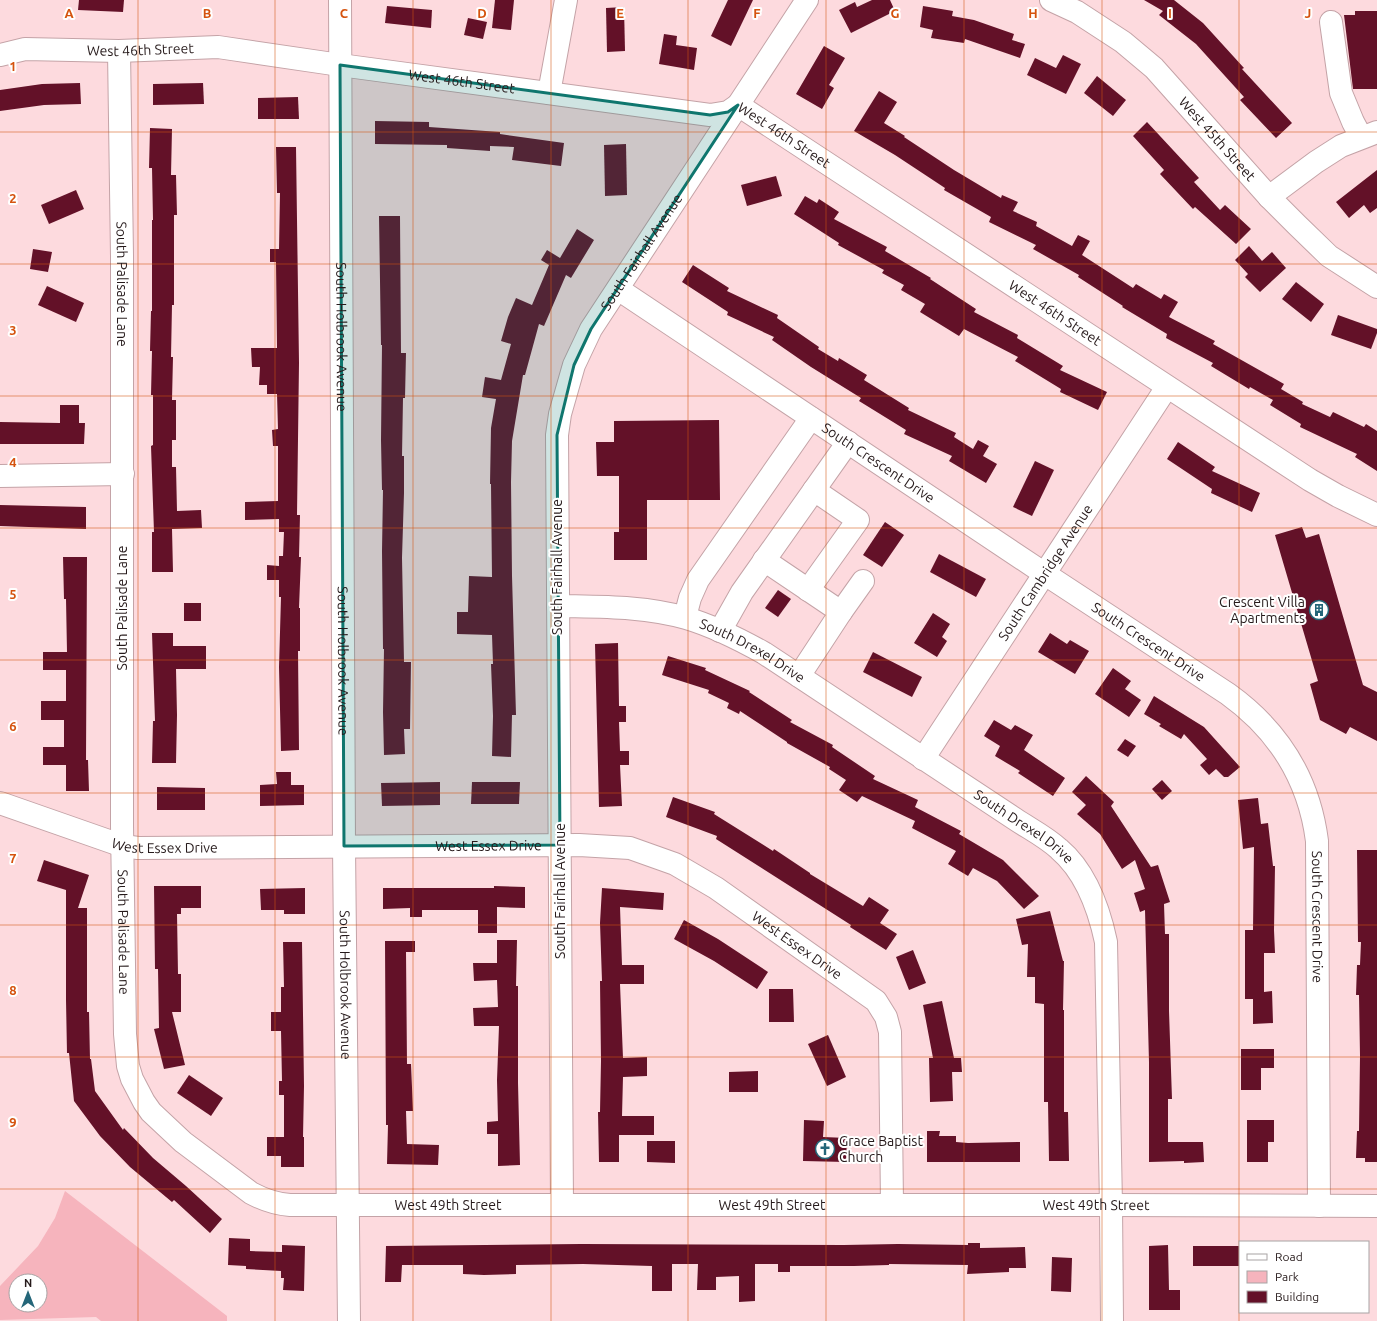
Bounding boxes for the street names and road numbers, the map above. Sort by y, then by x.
street label: West 46th Street [87,40,195,59]
street label: West 46th Street [408,66,516,97]
street label: West 45th Street [1176,94,1259,185]
street label: West 46th Street [735,99,834,171]
street label: South Fairhall Avenue [597,191,686,313]
street label: South Palisade Lane [113,221,130,347]
street label: South Holbrook Avenue [333,262,350,412]
street label: West 46th Street [1006,277,1105,349]
street label: South Crescent Drive [819,419,938,506]
street label: South Fairhall Avenue [549,499,565,635]
street label: South Cambridge Avenue [995,501,1096,644]
street label: South Palisade Lane [114,545,130,671]
street label: South Holbrook Avenue [335,586,351,736]
street label: South Crescent Drive [1089,599,1208,685]
street label: South Drexel Drive [698,615,808,686]
street label: South Drexel Drive [971,786,1077,866]
street label: South Fairhall Avenue [552,823,568,959]
street label: West Essex Drive [109,835,218,856]
street label: West Essex Drive [435,837,542,854]
street label: South Crescent Drive [1309,851,1326,983]
street label: South Palisade Lane [115,869,132,995]
street label: West Essex Drive [749,908,845,982]
street label: South Holbrook Avenue [337,910,354,1060]
street label: West 49th Street [395,1197,502,1213]
street label: West 49th Street [719,1197,826,1213]
street label: West 49th Street [1043,1197,1150,1213]

